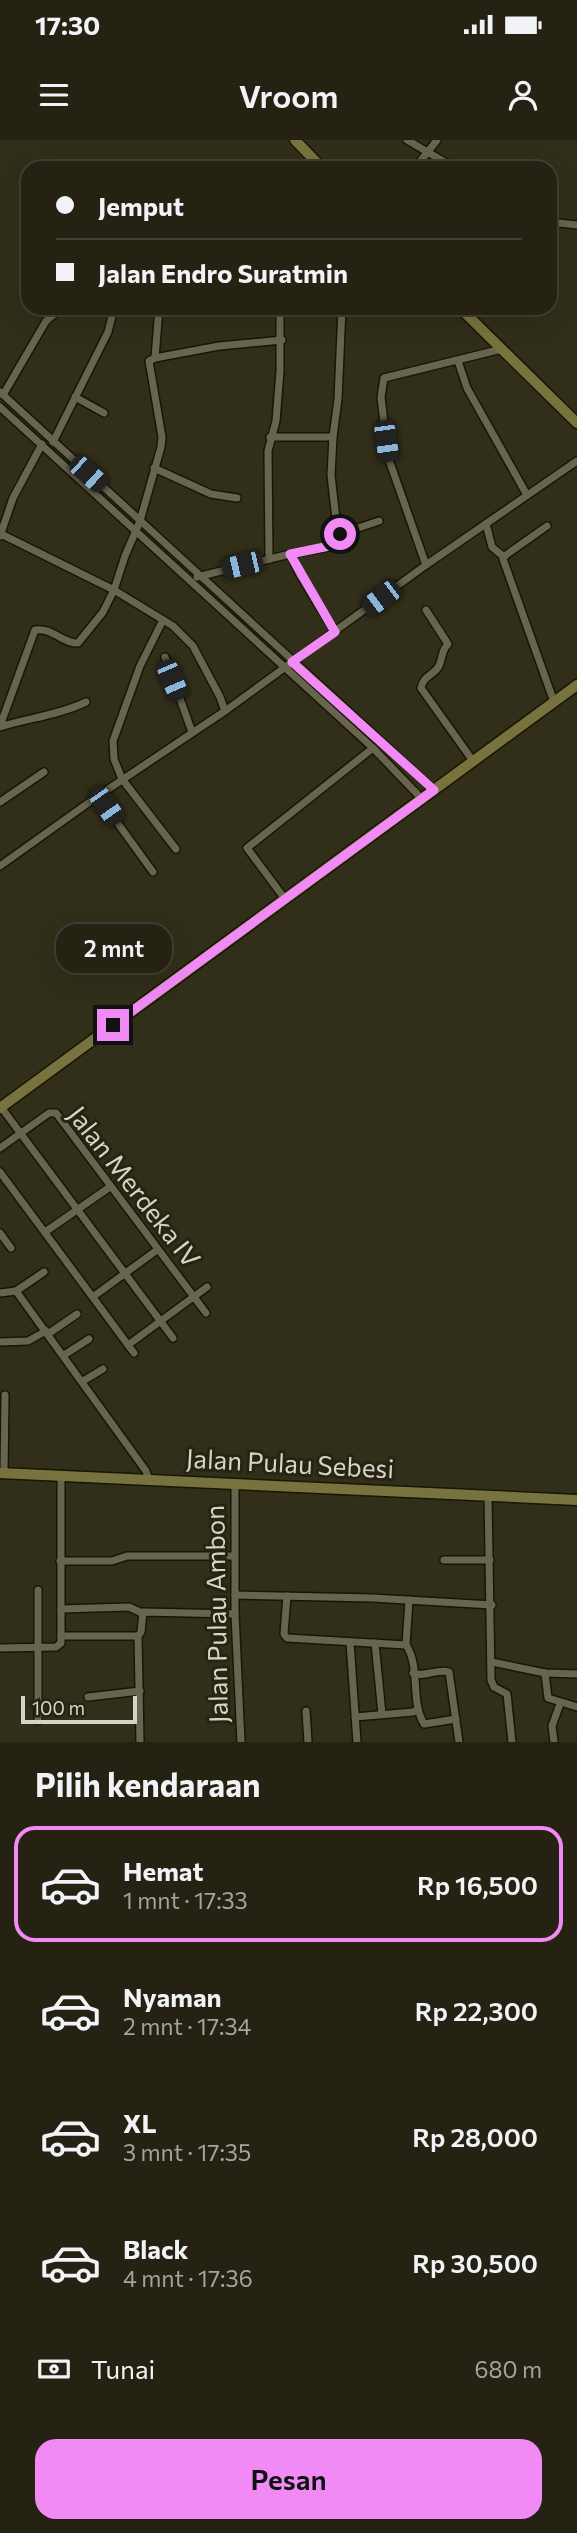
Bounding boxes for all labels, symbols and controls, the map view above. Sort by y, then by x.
text: 17:30 [35,9,100,40]
text: Vroom [239,75,338,115]
icon: menu [35,76,73,114]
icon: person [504,76,542,114]
text: Jemput [98,190,184,221]
text: Jalan Endro Suratmin [98,257,348,288]
car [373,419,400,463]
car [66,452,111,496]
route start [324,518,356,550]
car [220,550,265,580]
car [358,577,405,619]
car [155,657,190,703]
car [86,783,127,829]
callout: 2 mnt [55,924,171,972]
text: 2 mnt [84,934,144,962]
route end [97,1009,129,1041]
street label: Jalan Merdeka IV [63,1099,208,1273]
street label: Jalan Pulau Sebesi [185,1442,395,1483]
street label: Jalan Pulau Ambon [198,1505,233,1723]
scale bar [21,1693,136,1725]
text: 100 m [32,1696,85,1719]
text: Pilih kendaraan [35,1764,261,1804]
icon: car [39,1853,102,1916]
text: Hemat [123,1855,204,1886]
text: Rp 16,500 [417,1869,538,1900]
text: 1 mnt · 17:33 [123,1886,248,1914]
icon: car [39,1979,102,2042]
text: Nyaman [123,1981,222,2012]
text: Rp 22,300 [415,1995,538,2026]
text: 2 mnt · 17:34 [123,2012,251,2040]
icon: car [39,2105,102,2168]
text: XL [123,2107,157,2138]
text: Rp 28,000 [412,2121,538,2152]
text: 3 mnt · 17:35 [123,2138,251,2166]
icon: car [39,2231,102,2294]
text: Black [123,2233,189,2264]
text: Rp 30,500 [412,2247,538,2278]
text: 4 mnt · 17:36 [123,2264,253,2292]
icon: cash [35,2350,73,2388]
text: Tunai [91,2353,155,2384]
text: 680 m [475,2355,542,2383]
button: Pesan [35,2439,542,2519]

